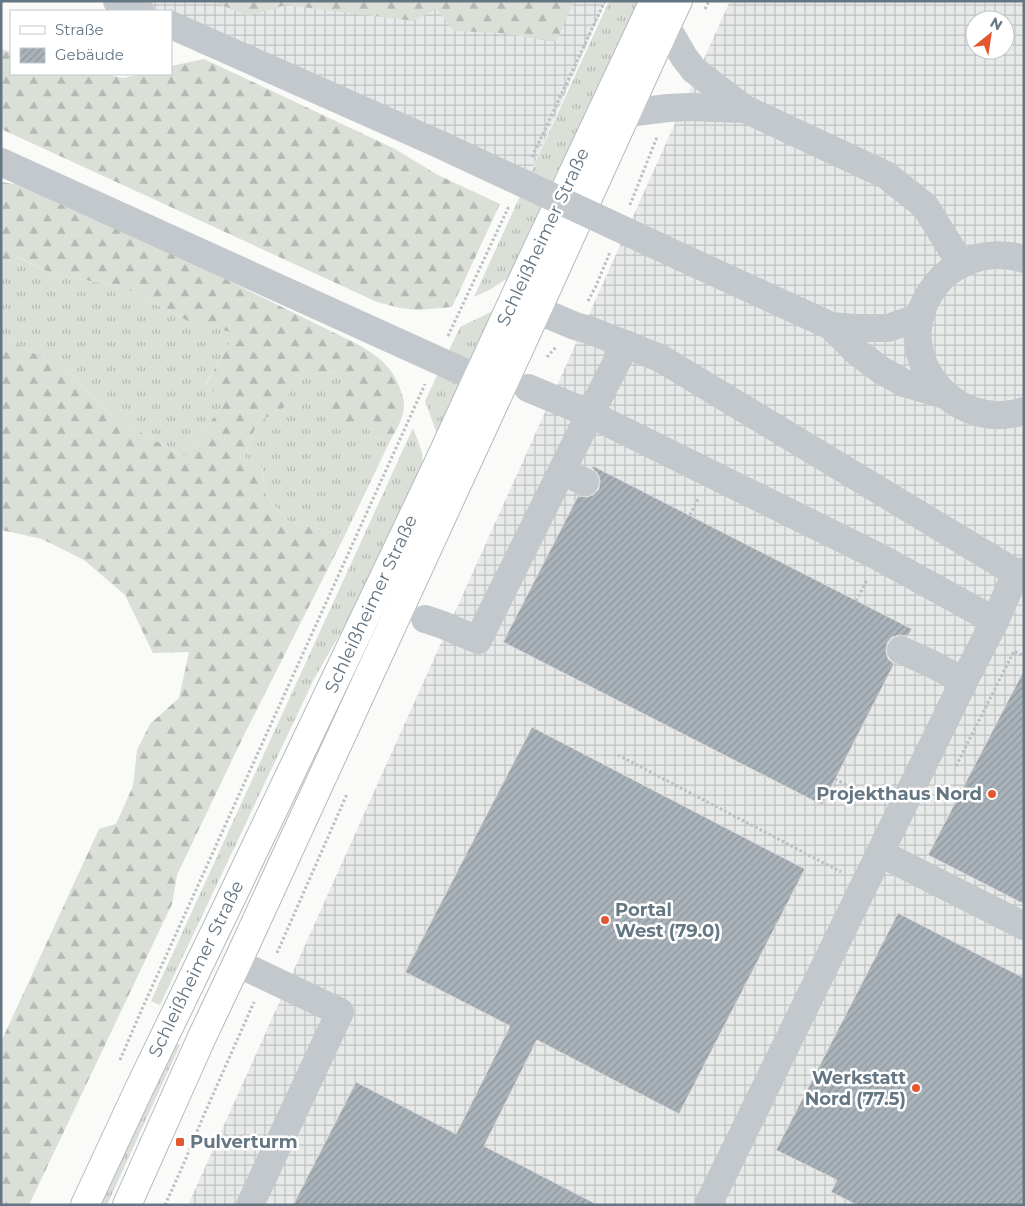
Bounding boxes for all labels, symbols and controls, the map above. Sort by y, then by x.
legend [10,10,172,75]
north arrow [965,10,1015,60]
text: N [987,13,1006,34]
text: Straße [55,20,104,39]
text: Gebäude [55,45,124,64]
street label: Schleißheimer Straße [492,144,594,330]
street label: Schleißheimer Straße [320,511,422,697]
place label: Projekthaus Nord [816,783,982,805]
marker: Projekthaus Nord [986,788,998,800]
street label: Schleißheimer Straße [144,877,248,1061]
place label: Portal West (79.0) [615,899,721,942]
marker: Portal West (79.0) [599,914,611,926]
place label: Werkstatt Nord (77.5) [805,1067,906,1110]
marker: Werkstatt Nord (77.5) [910,1082,922,1094]
place label: Pulverturm [190,1131,298,1153]
marker: Pulverturm [174,1136,186,1148]

